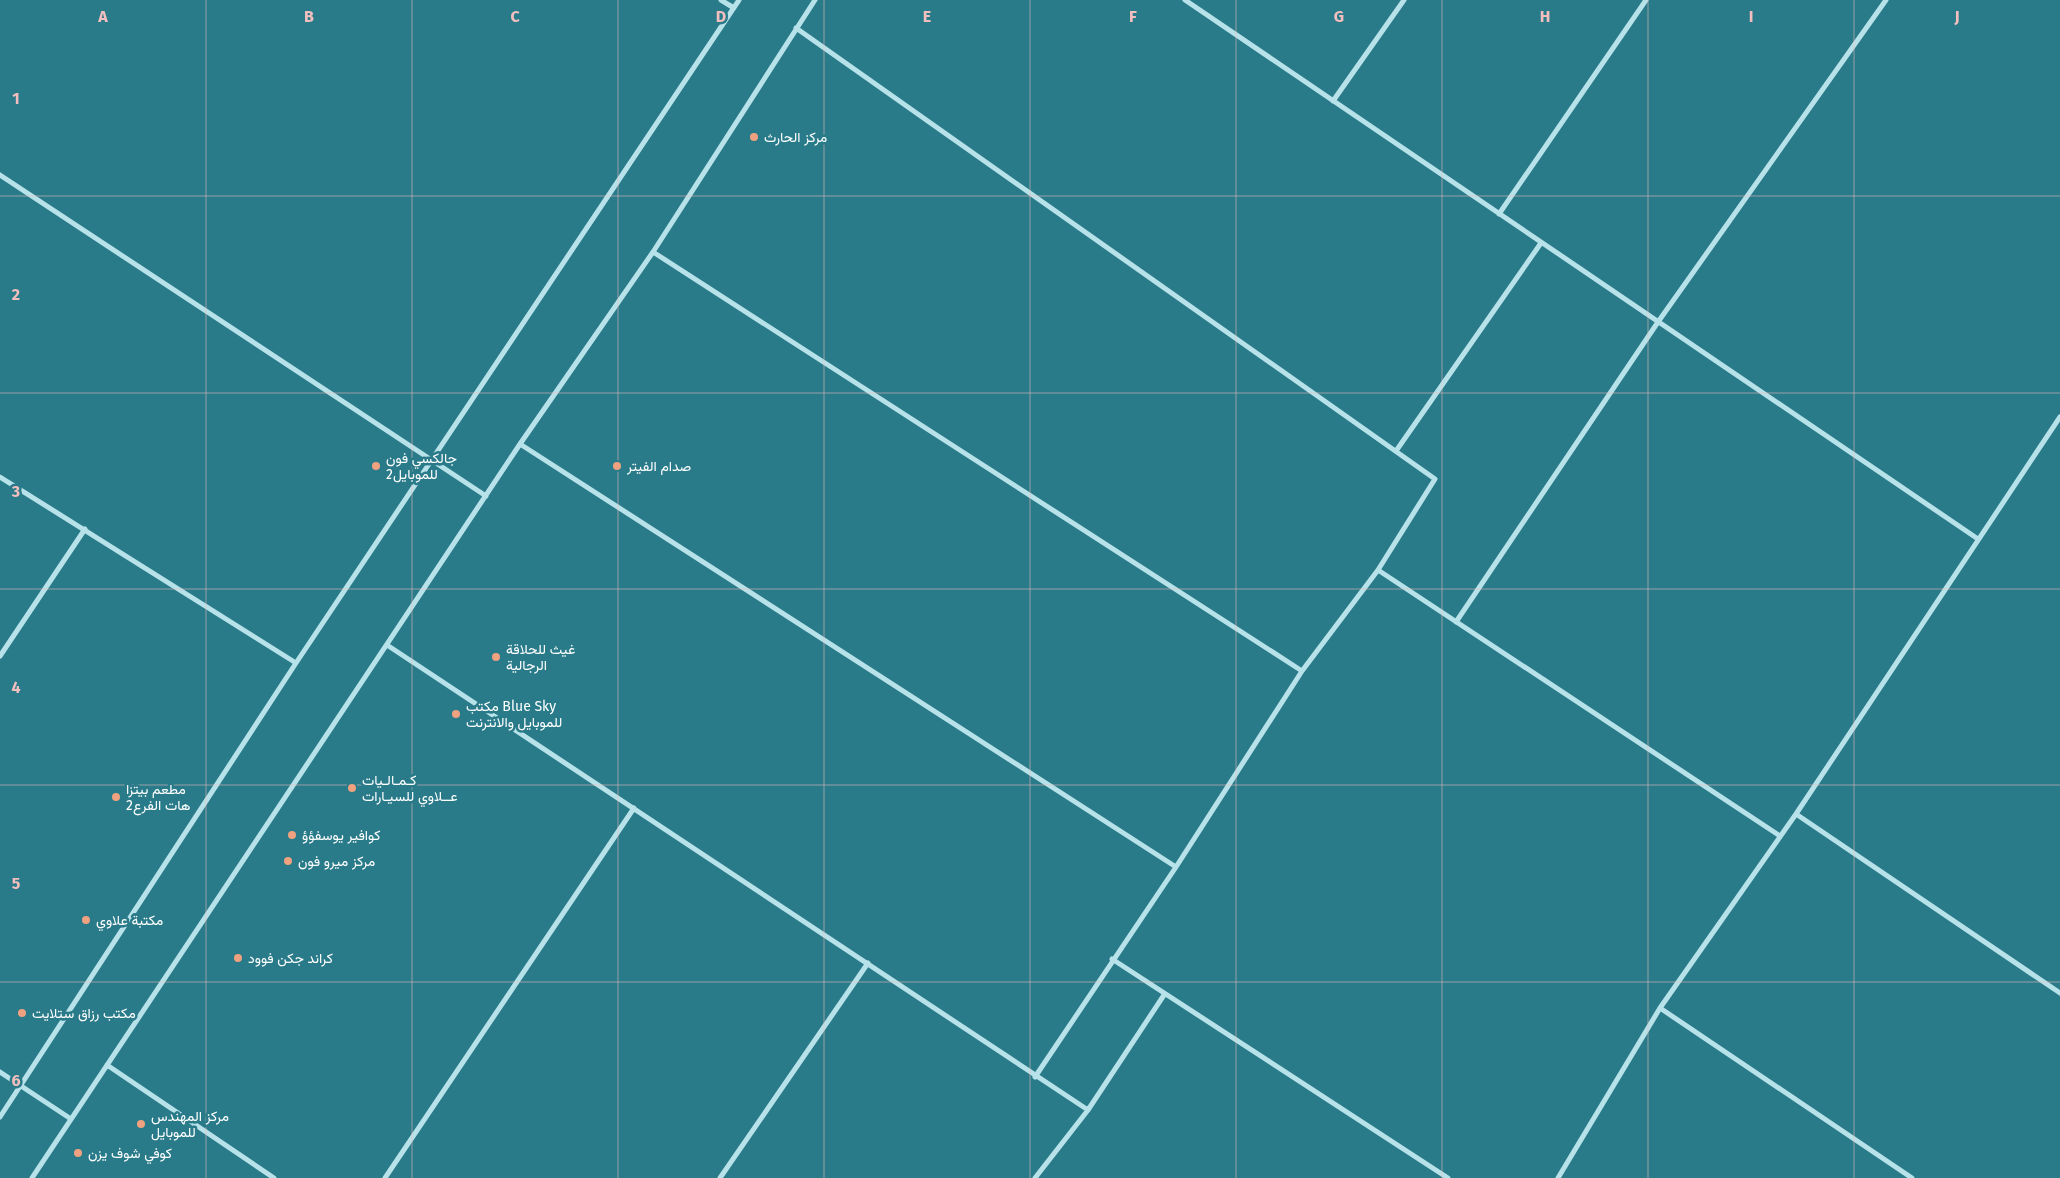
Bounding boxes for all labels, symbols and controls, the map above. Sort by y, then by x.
text: A [97,7,108,26]
text: B [304,7,314,26]
text: C [510,7,520,26]
text: D [716,7,726,26]
text: E [923,7,931,26]
text: F [1129,7,1137,26]
text: G [1334,7,1344,26]
text: H [1540,7,1550,26]
text: I [1749,7,1753,26]
text: J [1953,7,1960,26]
text: 1 [12,89,20,108]
place label: مركز الحارث [764,129,827,146]
marker: مركز الحارث [748,131,760,143]
text: 2 [12,285,20,304]
place label: جالكسي فون 2للموبايل [386,450,457,483]
place label: صدام الفيتر [626,458,691,475]
marker: جالكسي فون 2للموبايل [370,460,382,472]
marker: صدام الفيتر [611,460,623,472]
text: 3 [11,482,20,501]
place label: غيث للحلاقة الرجالية [506,641,575,674]
marker: غيث للحلاقة الرجالية [490,651,502,663]
text: 4 [11,678,21,697]
place label: مكتب Blue Sky للموبايل والانترنت [466,698,562,731]
marker: مكتب Blue Sky للموبايل والانترنت [450,708,462,720]
place label: كـمـالـيات عــلاوي للسيـارات [362,772,458,808]
place label: مطعم بيتزا هات الفرع2 [126,781,191,816]
marker: كـمـالـيات عــلاوي للسيـارات [346,782,358,794]
marker: مطعم بيتزا هات الفرع2 [110,791,122,803]
place label: كوافير يوسفؤؤ [302,827,381,844]
marker: كوافير يوسفؤؤ [286,829,298,841]
place label: مركز ميرو فون [298,853,375,870]
marker: مركز ميرو فون [282,855,294,867]
text: 5 [12,874,21,893]
place label: مكتبة علاوي [96,912,163,932]
marker: مكتبة علاوي [80,914,92,926]
place label: كراند جكن فوود [248,950,333,967]
marker: كراند جكن فوود [232,952,244,964]
place label: مكتب رزاق ستلايت [32,1005,136,1022]
marker: مكتب رزاق ستلايت [16,1007,28,1019]
text: 6 [11,1071,21,1090]
place label: مركز المهندس للموبايل [151,1108,229,1141]
marker: مركز المهندس للموبايل [135,1118,147,1130]
place label: كوفي شوف يزن [88,1145,172,1165]
marker: كوفي شوف يزن [72,1147,84,1159]

